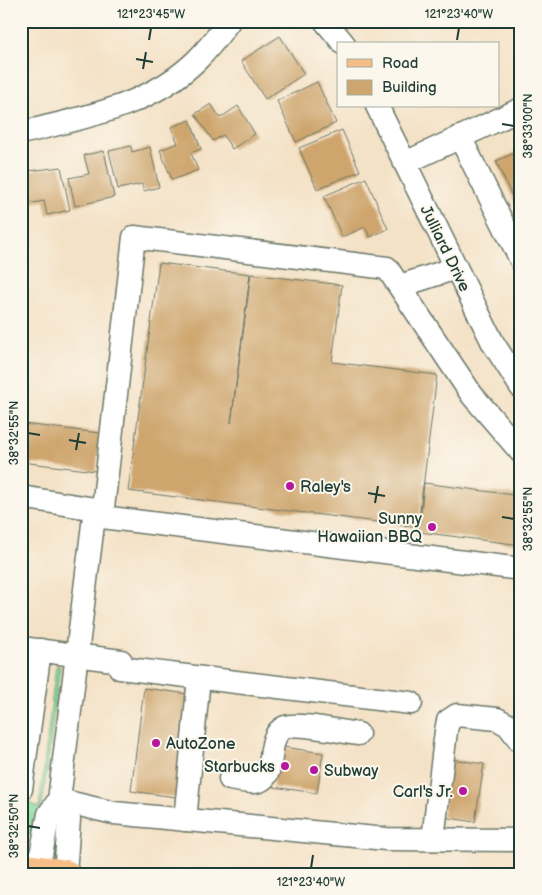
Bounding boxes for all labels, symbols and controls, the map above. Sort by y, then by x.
text: 121°23'45"W [117,7,185,22]
text: 121°23'40"W [425,7,493,22]
legend [337,42,500,108]
text: Road [382,54,418,73]
text: Building [382,78,437,97]
text: 38°33'00"N [521,94,536,158]
street label: Julliard Drive [416,202,474,295]
text: 38°32'55"N [7,401,22,465]
place label: Raley's [300,478,351,497]
marker: Raley's [284,480,296,492]
text: 38°32'55"N [521,487,536,551]
place label: Sunny Hawaiian BBQ [317,510,423,547]
marker: Sunny Hawaiian BBQ [426,521,438,533]
place label: AutoZone [166,735,236,754]
marker: AutoZone [150,737,162,749]
place label: Starbucks [204,758,275,777]
marker: Starbucks [279,760,291,772]
place label: Subway [324,762,379,781]
marker: Subway [308,764,320,776]
place label: Carl's Jr. [393,783,453,802]
marker: Carl's Jr. [457,785,469,797]
text: 38°32'50"N [7,794,22,858]
text: 121°23'40"W [277,875,345,890]

